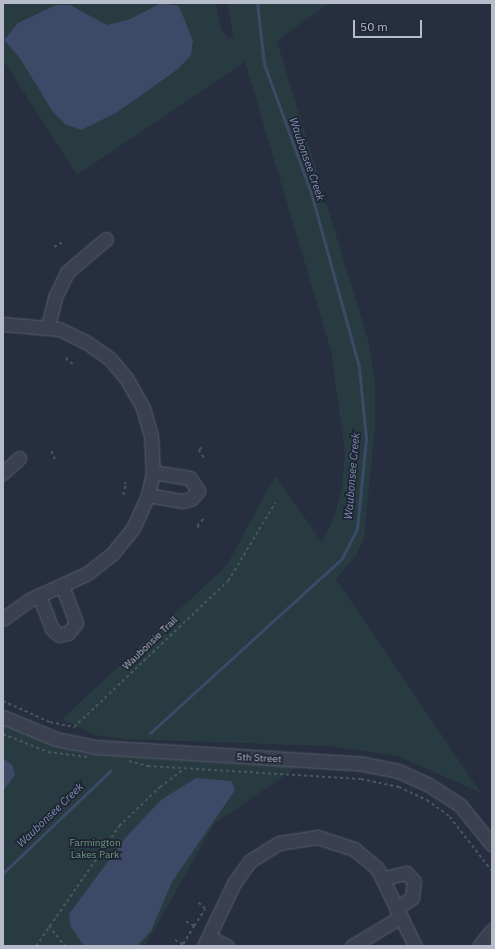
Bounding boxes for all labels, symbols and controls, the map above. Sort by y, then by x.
scale bar [355,12,424,38]
text: 50 m [360,19,388,34]
water label: Waubonsee Creek [287,116,327,202]
water label: Waubonsee Creek [342,432,362,520]
street label: Waubonsie Trail [120,614,180,672]
street label: 5th Street [236,751,282,765]
water label: Waubonsee Creek [14,780,86,850]
park label: Farmington Lakes Park [69,836,121,860]

